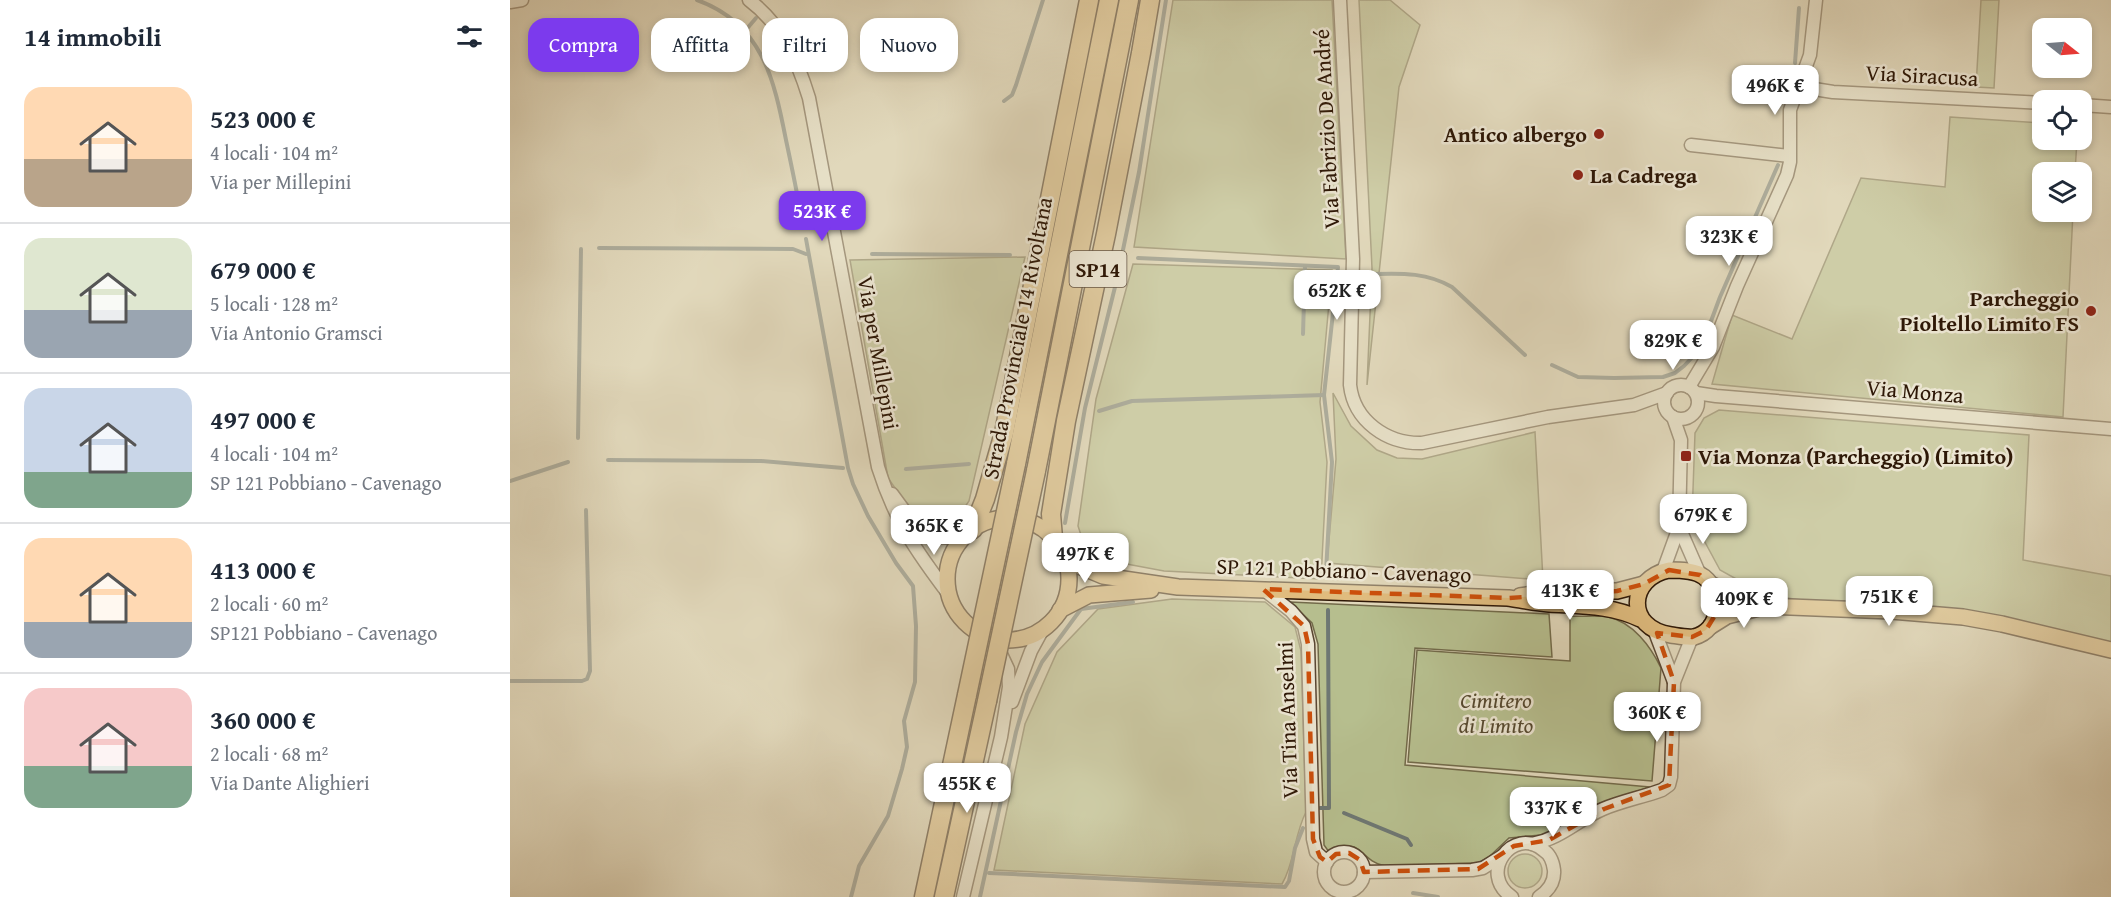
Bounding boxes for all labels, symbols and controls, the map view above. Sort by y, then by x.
text: 14 immobili [24,17,162,56]
chip: Compra [528,18,639,72]
chip: Affitta [651,18,750,72]
chip: Filtri [762,18,848,72]
chip: Nuovo [860,18,958,72]
north arrow [2032,18,2092,78]
map controls [2032,18,2092,222]
icon: filters [453,20,486,53]
street label: Via Fabrizio De André [1305,28,1347,230]
street label: Via Siracusa [1865,56,1980,94]
pin: 496K € [1726,65,1824,116]
text: 496K € [1746,70,1804,99]
button: locate [2032,90,2092,150]
text: 523 000 € [210,99,316,138]
icon: home [72,111,144,183]
place label: Antico albergo [1444,118,1587,150]
marker: Antico albergo [1592,127,1606,141]
text: 4 locali · 104 m² [210,138,338,167]
place label: La Cadrega [1590,159,1698,191]
button: layers [2032,162,2092,222]
text: Via per Millepini [210,167,351,196]
marker: La Cadrega [1571,168,1585,182]
pin: 523K € [773,191,871,242]
street label: Strada Provinciale 14 Rivoltana [974,194,1060,482]
text: 523K € [793,196,851,225]
pin: 323K € [1680,216,1778,267]
text: 323K € [1700,221,1758,250]
text: 679 000 € [210,250,316,289]
road number: SP14 [1070,251,1126,287]
icon: home [72,262,144,334]
pin: 652K € [1288,270,1386,321]
street label: Via per Millepini [850,274,908,432]
text: 652K € [1308,275,1366,304]
place label: Parcheggio Pioltello Limito FS [1900,282,2079,339]
text: 5 locali · 128 m² [210,289,338,318]
marker: Parcheggio Pioltello Limito FS [2084,304,2098,318]
text: Via Antonio Gramsci [210,318,383,347]
pin: 829K € [1624,320,1722,371]
text: 829K € [1644,325,1702,354]
street label: Via Monza [1865,371,1966,411]
text: 497 000 € [210,400,316,439]
icon: home [72,412,144,484]
text: 4 locali · 104 m² [210,439,338,468]
place label: Via Monza (Parcheggio) (Limito) [1698,440,2014,472]
marker: Via Monza (Parcheggio) (Limito) [1679,449,1693,463]
text: SP 121 Pobbiano - Cavenago [210,468,442,497]
pin: 679K € [1654,494,1752,545]
text: 679K € [1674,499,1732,528]
pin: 365K € [885,505,983,556]
text: 365K € [905,510,963,539]
pin: 497K € [1036,533,1134,584]
text: 497K € [1056,538,1114,567]
text: 413 000 € [210,550,316,589]
street label: SP 121 Pobbiano - Cavenago [1216,550,1472,590]
icon: home [72,562,144,634]
pin: 413K € [1521,570,1619,621]
text: 413K € [1541,575,1599,604]
pin: 751K € [1840,576,1938,627]
pin: 409K € [1695,578,1793,629]
text: 751K € [1860,581,1918,610]
text: 409K € [1715,583,1773,612]
text: 2 locali · 60 m² [210,589,328,618]
text: SP121 Pobbiano - Cavenago [210,618,437,647]
street label: Via Tina Anselmi [1268,641,1306,799]
park label: Cimitero di Limito [1459,684,1533,741]
pin: 360K € [1608,692,1706,743]
text: 360K € [1628,697,1686,726]
text: 360 000 € [210,700,316,739]
icon: home [72,712,144,784]
text: 2 locali · 68 m² [210,739,328,768]
pin: 455K € [918,763,1016,814]
text: Via Dante Alighieri [210,768,370,797]
text: 455K € [938,768,996,797]
pin: 337K € [1504,787,1602,838]
text: 337K € [1524,792,1582,821]

